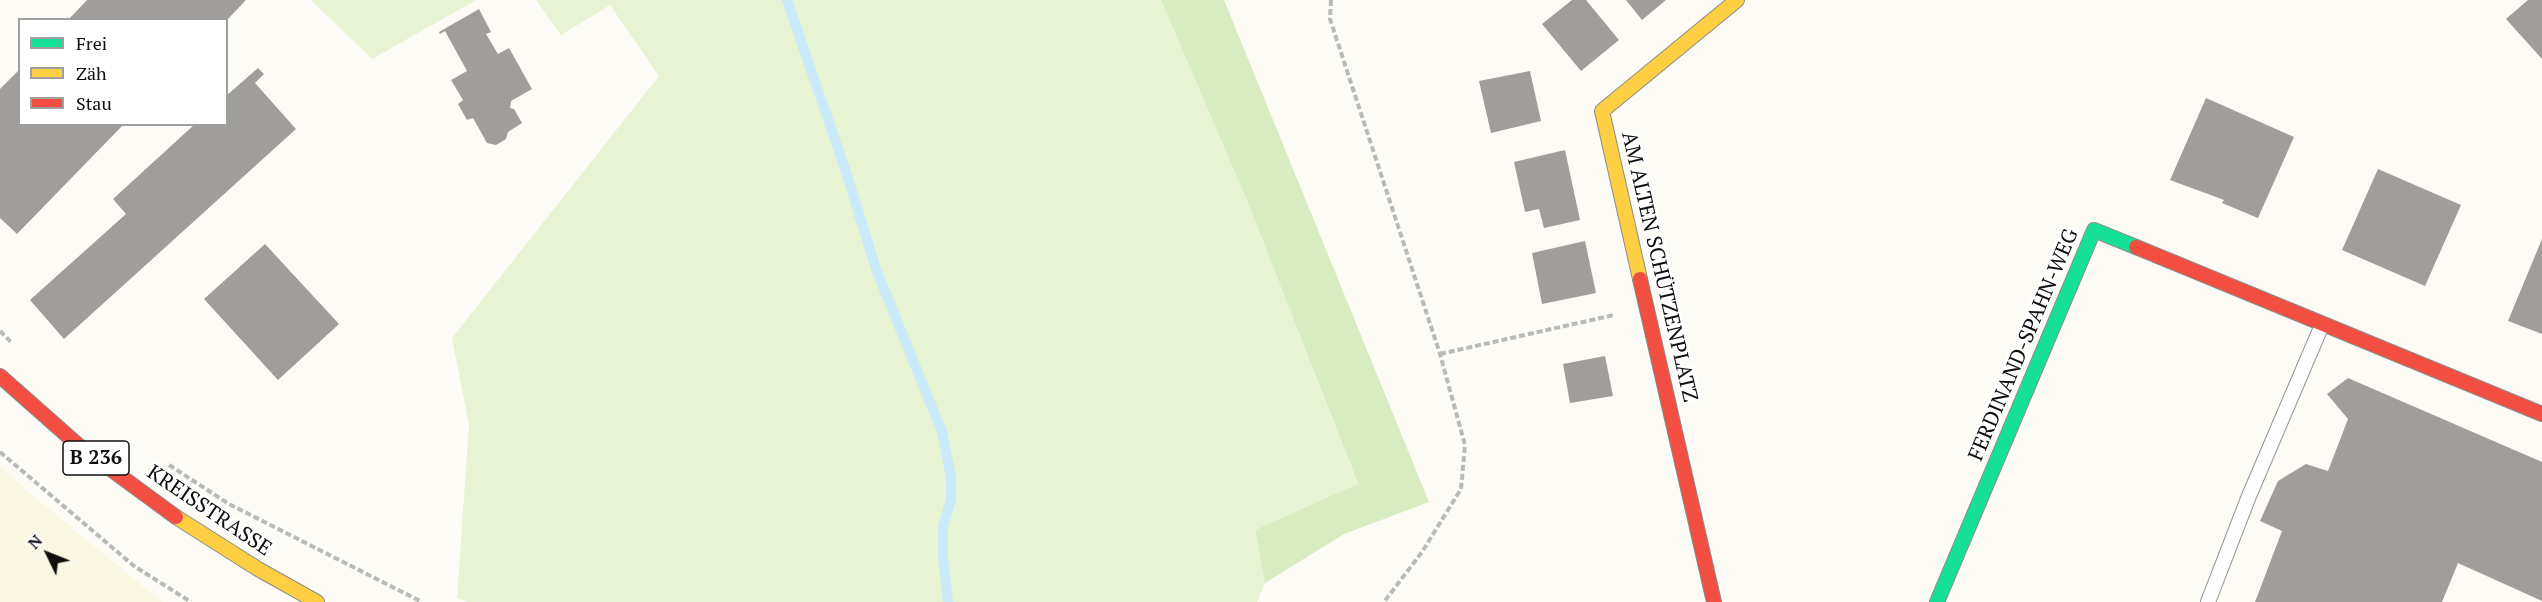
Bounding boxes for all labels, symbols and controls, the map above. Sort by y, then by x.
legend [18,18,228,126]
text: Frei [76,31,107,55]
text: Zäh [76,61,107,85]
text: Stau [76,91,112,115]
street label: AM ALTEN SCHÜTZENPLATZ [1616,129,1702,405]
street label: FERDINAND-SPAHN-WEG [1964,225,2084,465]
road number: B 236 [63,441,129,475]
street label: KREISSTRASSE [142,460,276,562]
north arrow [18,524,78,584]
text: N [23,530,47,554]

